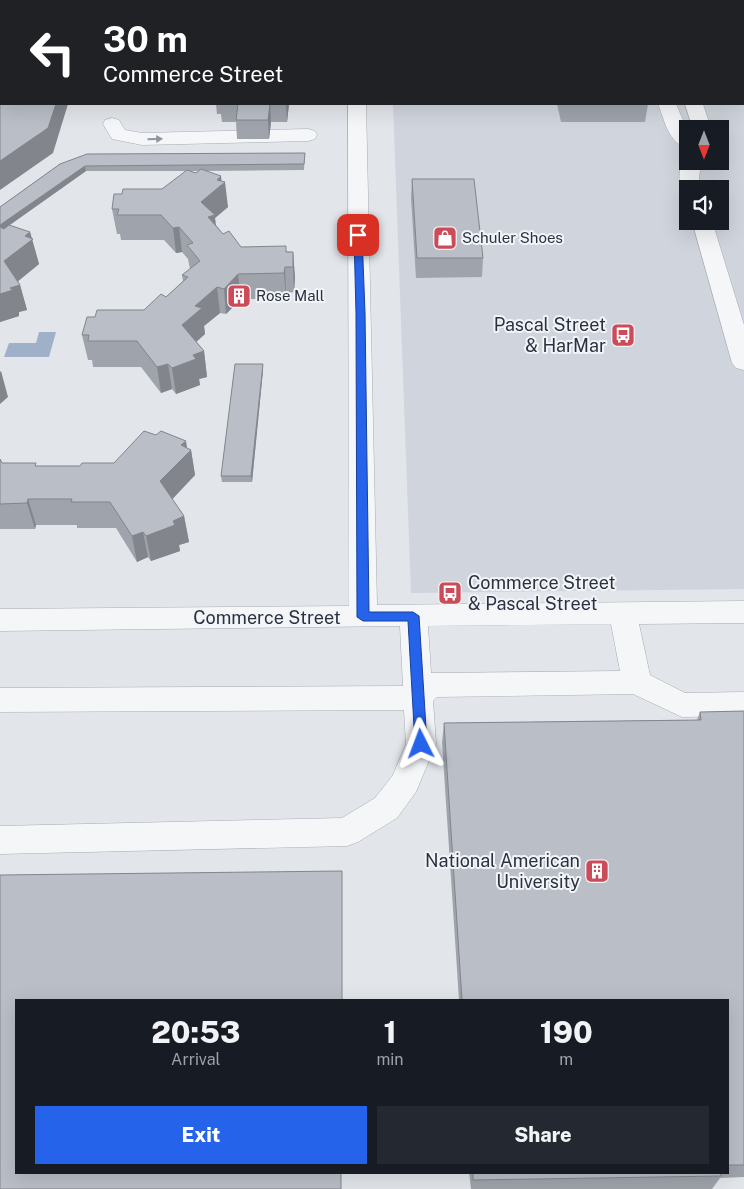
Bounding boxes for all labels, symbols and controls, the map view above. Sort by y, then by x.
text: 30 m [103,19,188,60]
icon: left [20,20,85,85]
text: Commerce Street [103,61,283,87]
north arrow [679,120,729,170]
map controls [679,120,729,230]
one-way arrow [147,135,163,143]
button: sound [679,180,729,230]
pin [337,214,379,256]
icon: arrive [344,221,372,249]
shop icon: Schuler Shoes [432,225,458,251]
place label: Schuler Shoes [462,229,563,246]
building icon: Rose Mall [226,283,252,309]
place label: Rose Mall [256,287,324,304]
place label: Pascal Street & HarMar [494,314,606,356]
bus stop icon: Pascal Street & HarMar [610,322,636,348]
place label: Commerce Street & Pascal Street [468,572,616,614]
bus stop icon: Commerce Street & Pascal Street [437,580,463,606]
street label: Commerce Street [193,607,341,628]
position arrow [394,717,446,769]
place label: National American University [425,850,580,892]
building icon: National American University [584,858,610,884]
text: 20:53 [151,1014,240,1050]
text: 1 [383,1014,397,1050]
text: 190 [540,1014,593,1050]
text: Arrival [171,1050,220,1069]
text: min [376,1050,404,1069]
text: m [559,1050,573,1069]
button: Exit [35,1106,367,1164]
button: Share [377,1106,709,1164]

